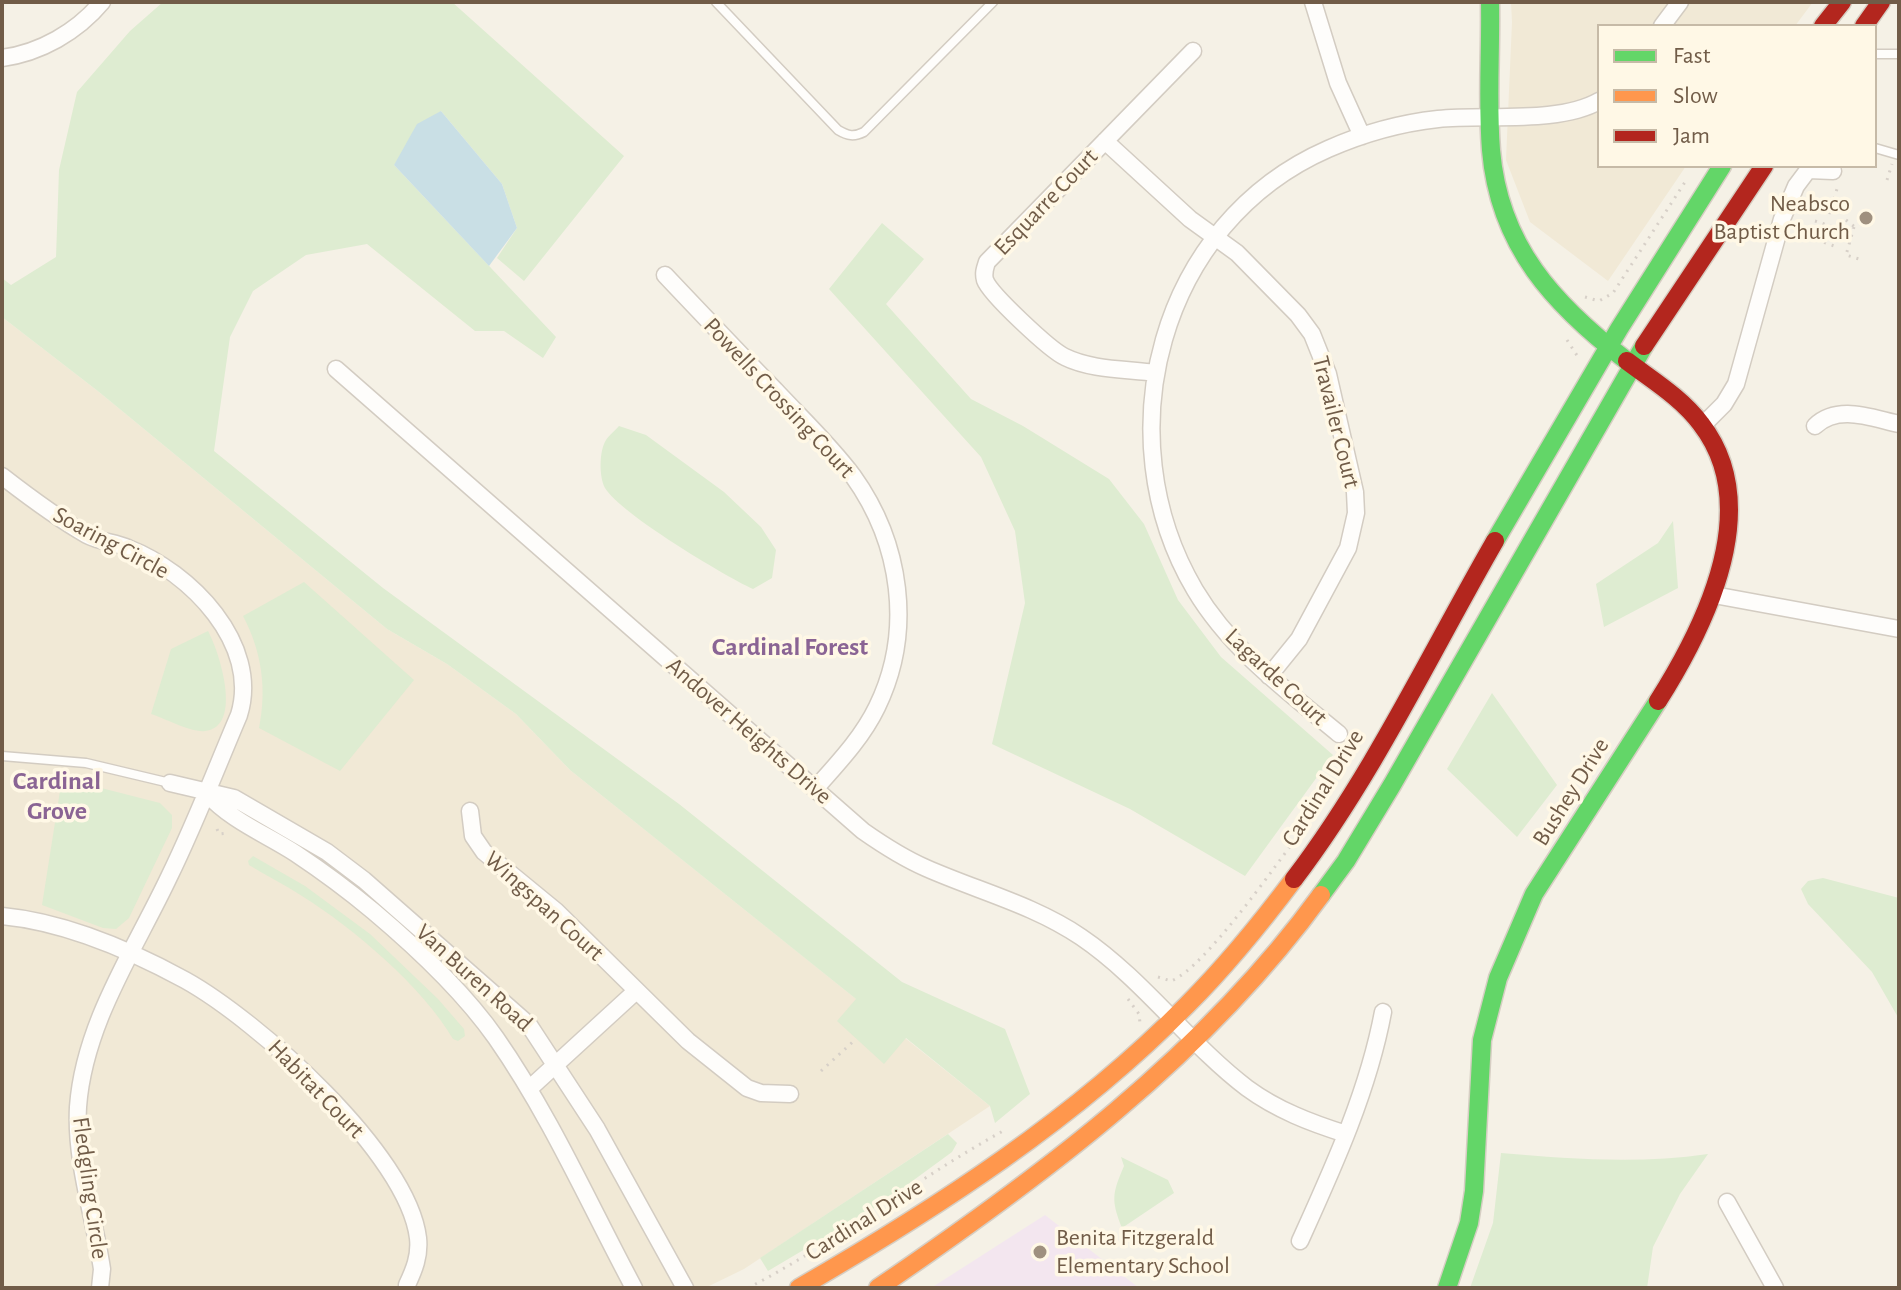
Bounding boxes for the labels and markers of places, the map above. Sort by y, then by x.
place label: Neabsco Baptist Church [1713,190,1850,246]
marker: Neabsco Baptist Church [1857,209,1875,227]
place label: Benita Fitzgerald Elementary School [1056,1224,1230,1280]
marker: Benita Fitzgerald Elementary School [1031,1243,1049,1261]

